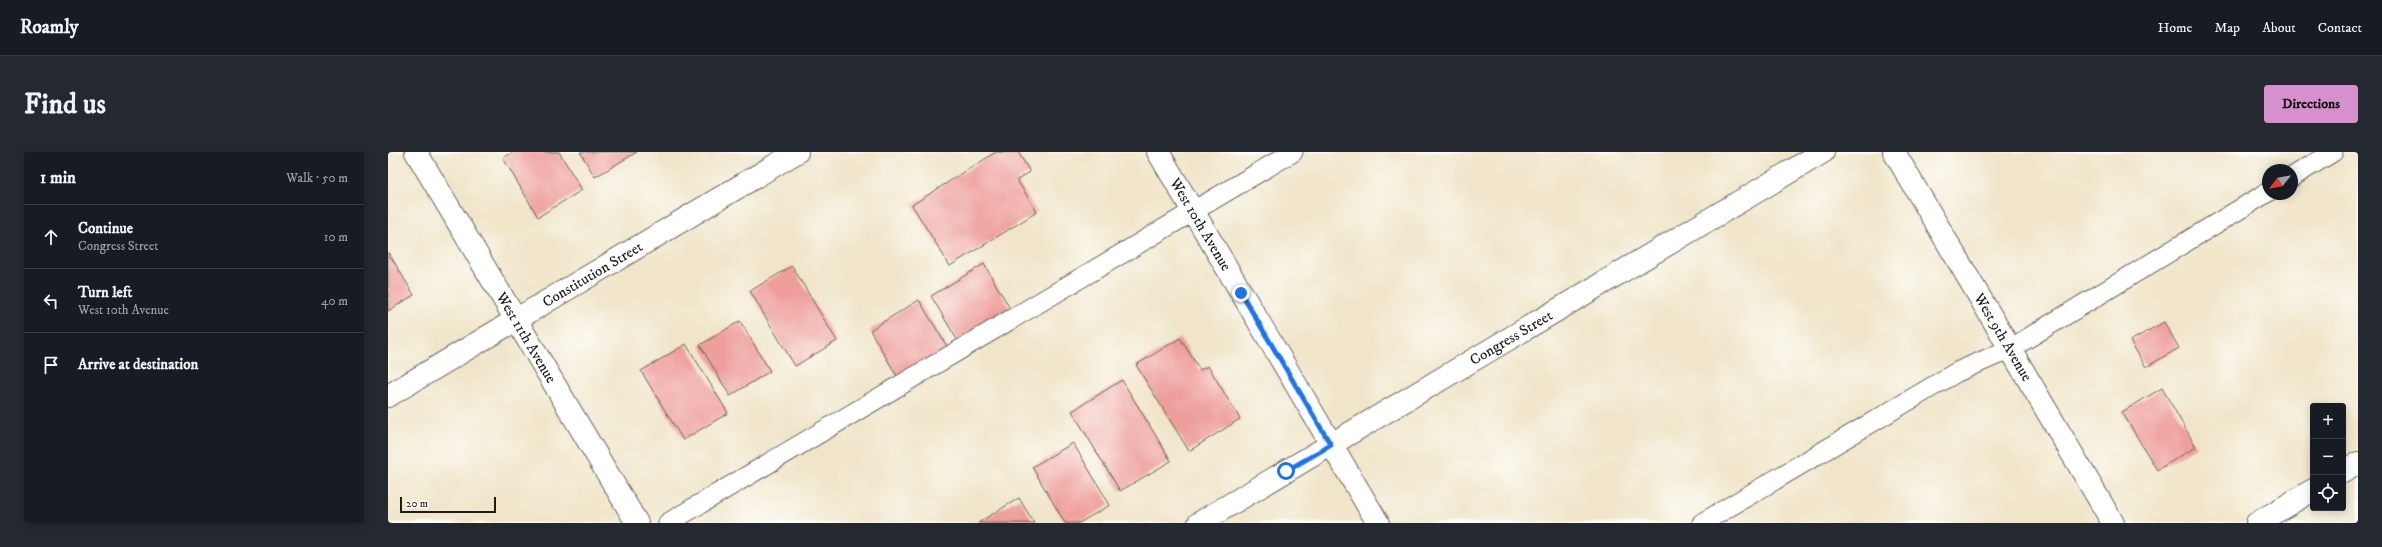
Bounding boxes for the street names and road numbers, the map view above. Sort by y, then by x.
street label: West 10th Avenue [1165,173,1236,274]
street label: Constitution Street [539,237,646,311]
street label: West 11th Avenue [492,288,561,386]
street label: West 9th Avenue [1969,289,2037,385]
street label: Congress Street [1466,305,1556,369]

